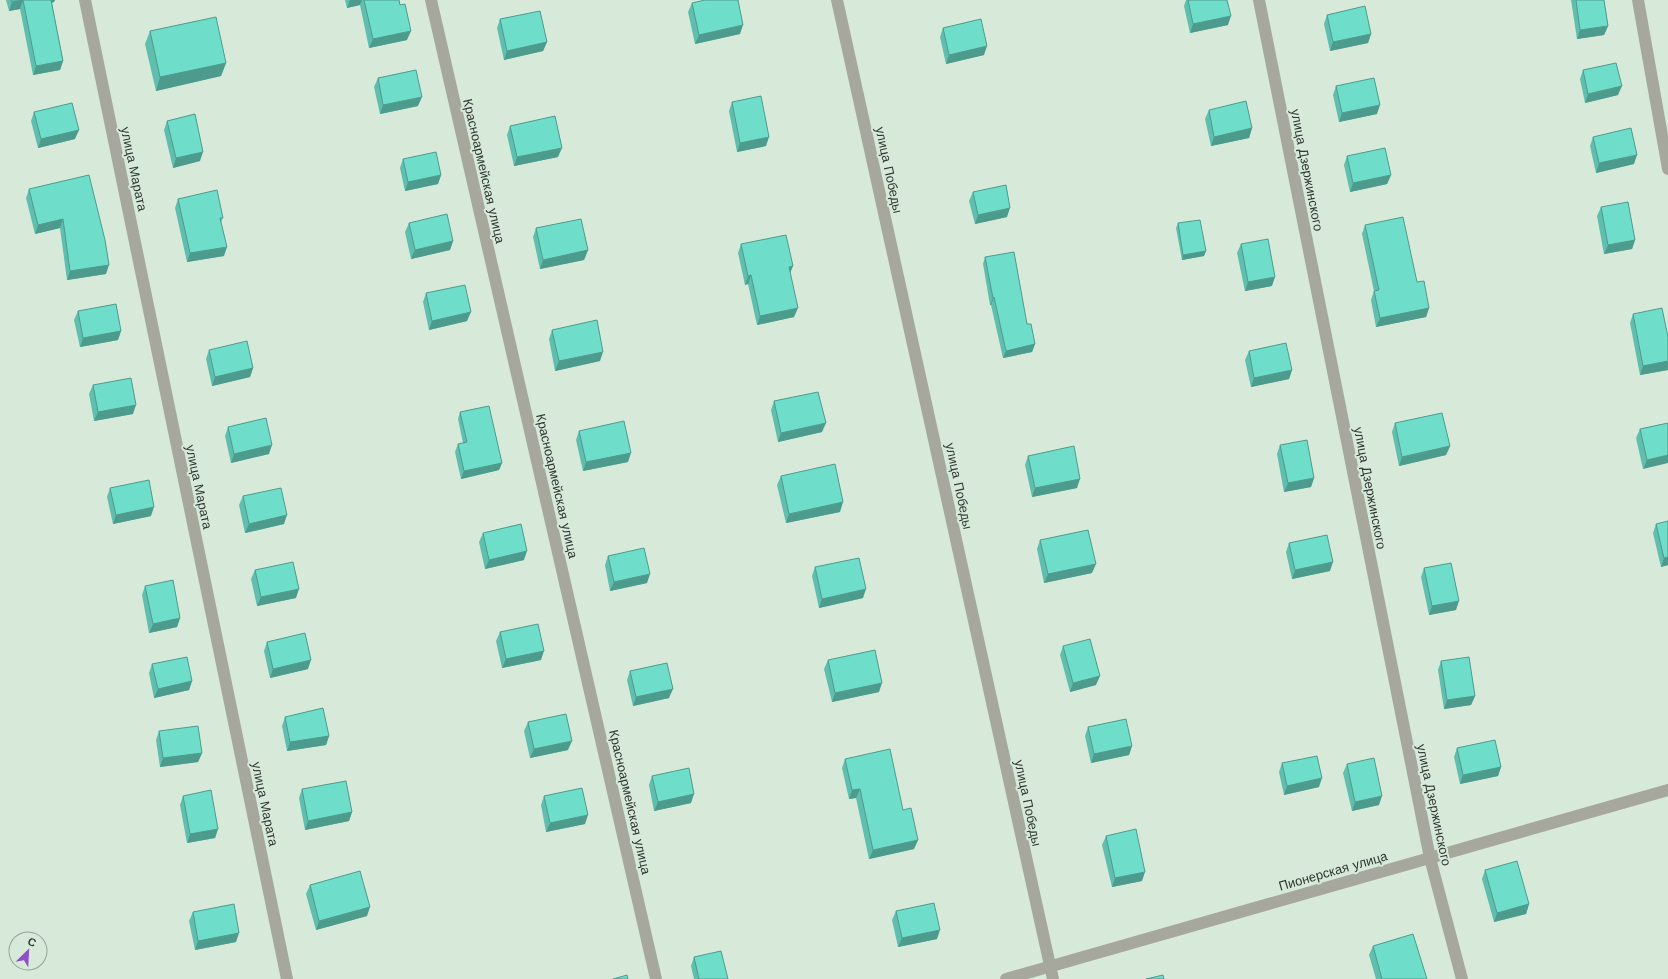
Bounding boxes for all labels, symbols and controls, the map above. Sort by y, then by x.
street label: Красноармейская улица [460,97,508,245]
street label: улица Дзержинского [1288,108,1326,232]
street label: улица Победы [873,125,905,215]
street label: улица Марата [118,126,150,213]
street label: Красноармейская улица [533,412,581,560]
street label: улица Дзержинского [1351,426,1389,550]
street label: улица Победы [943,441,975,531]
street label: улица Марата [183,444,215,531]
street label: Красноармейская улица [606,728,654,876]
street label: улица Дзержинского [1414,743,1454,867]
street label: улица Победы [1012,758,1044,848]
street label: улица Марата [249,761,281,848]
street label: Пионерская улица [1277,848,1390,894]
north arrow [8,931,48,971]
text: С [26,935,38,950]

